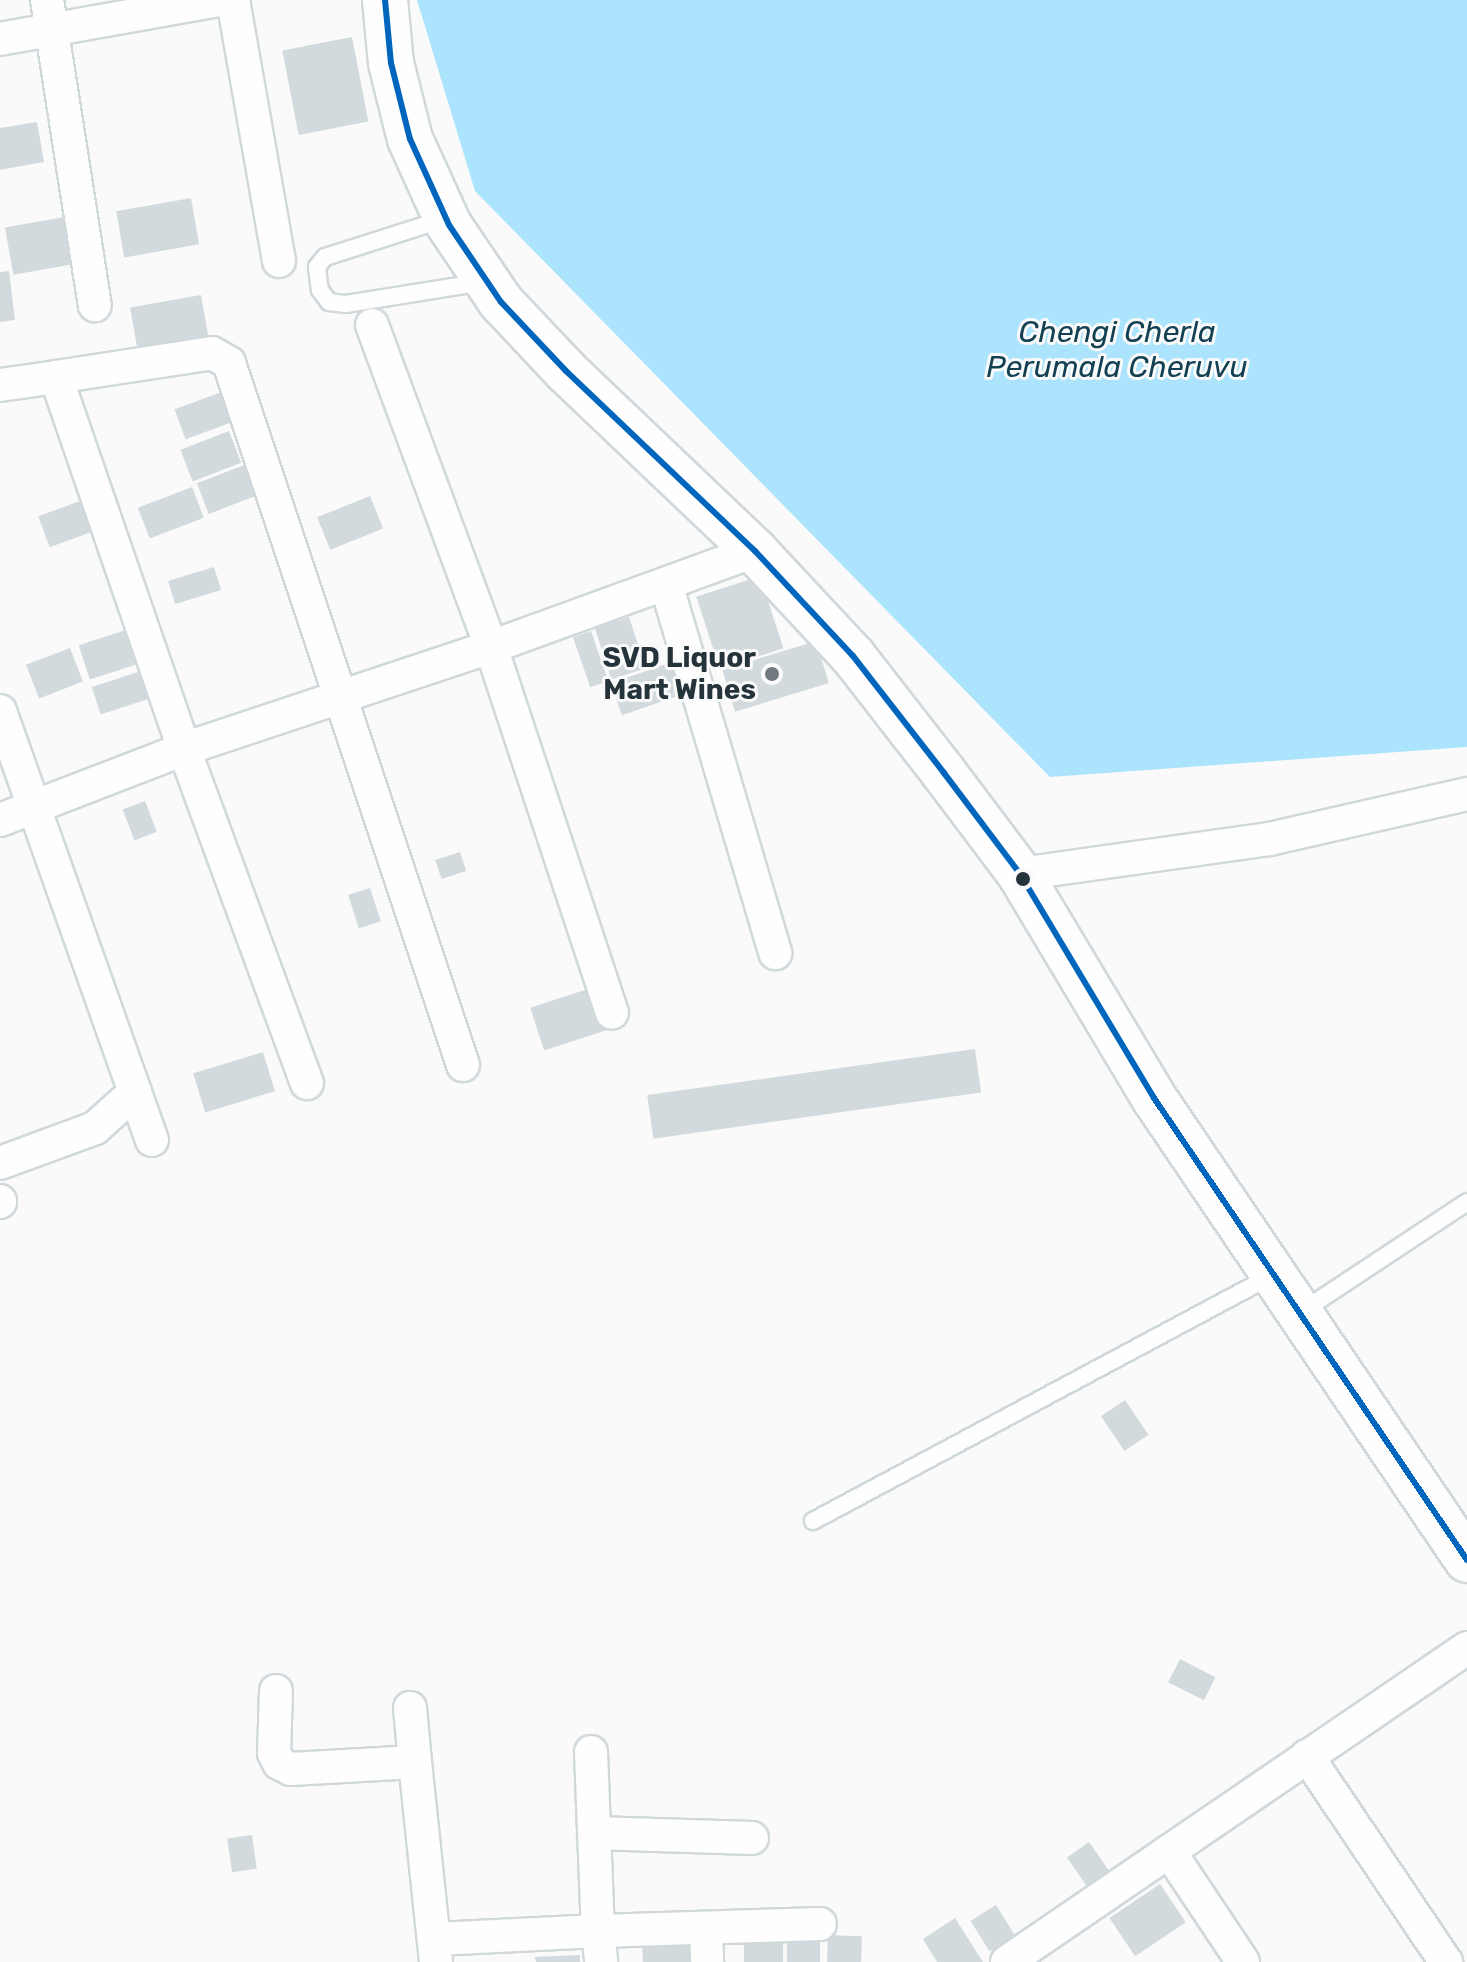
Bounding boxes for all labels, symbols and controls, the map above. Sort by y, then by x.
water label: Chengi Cherla Perumala Cheruvu [986,314,1248,384]
place label: SVD Liquor Mart Wines [603,641,756,707]
marker: SVD Liquor Mart Wines [763,665,781,683]
unlabelled marker [1015,871,1031,887]

